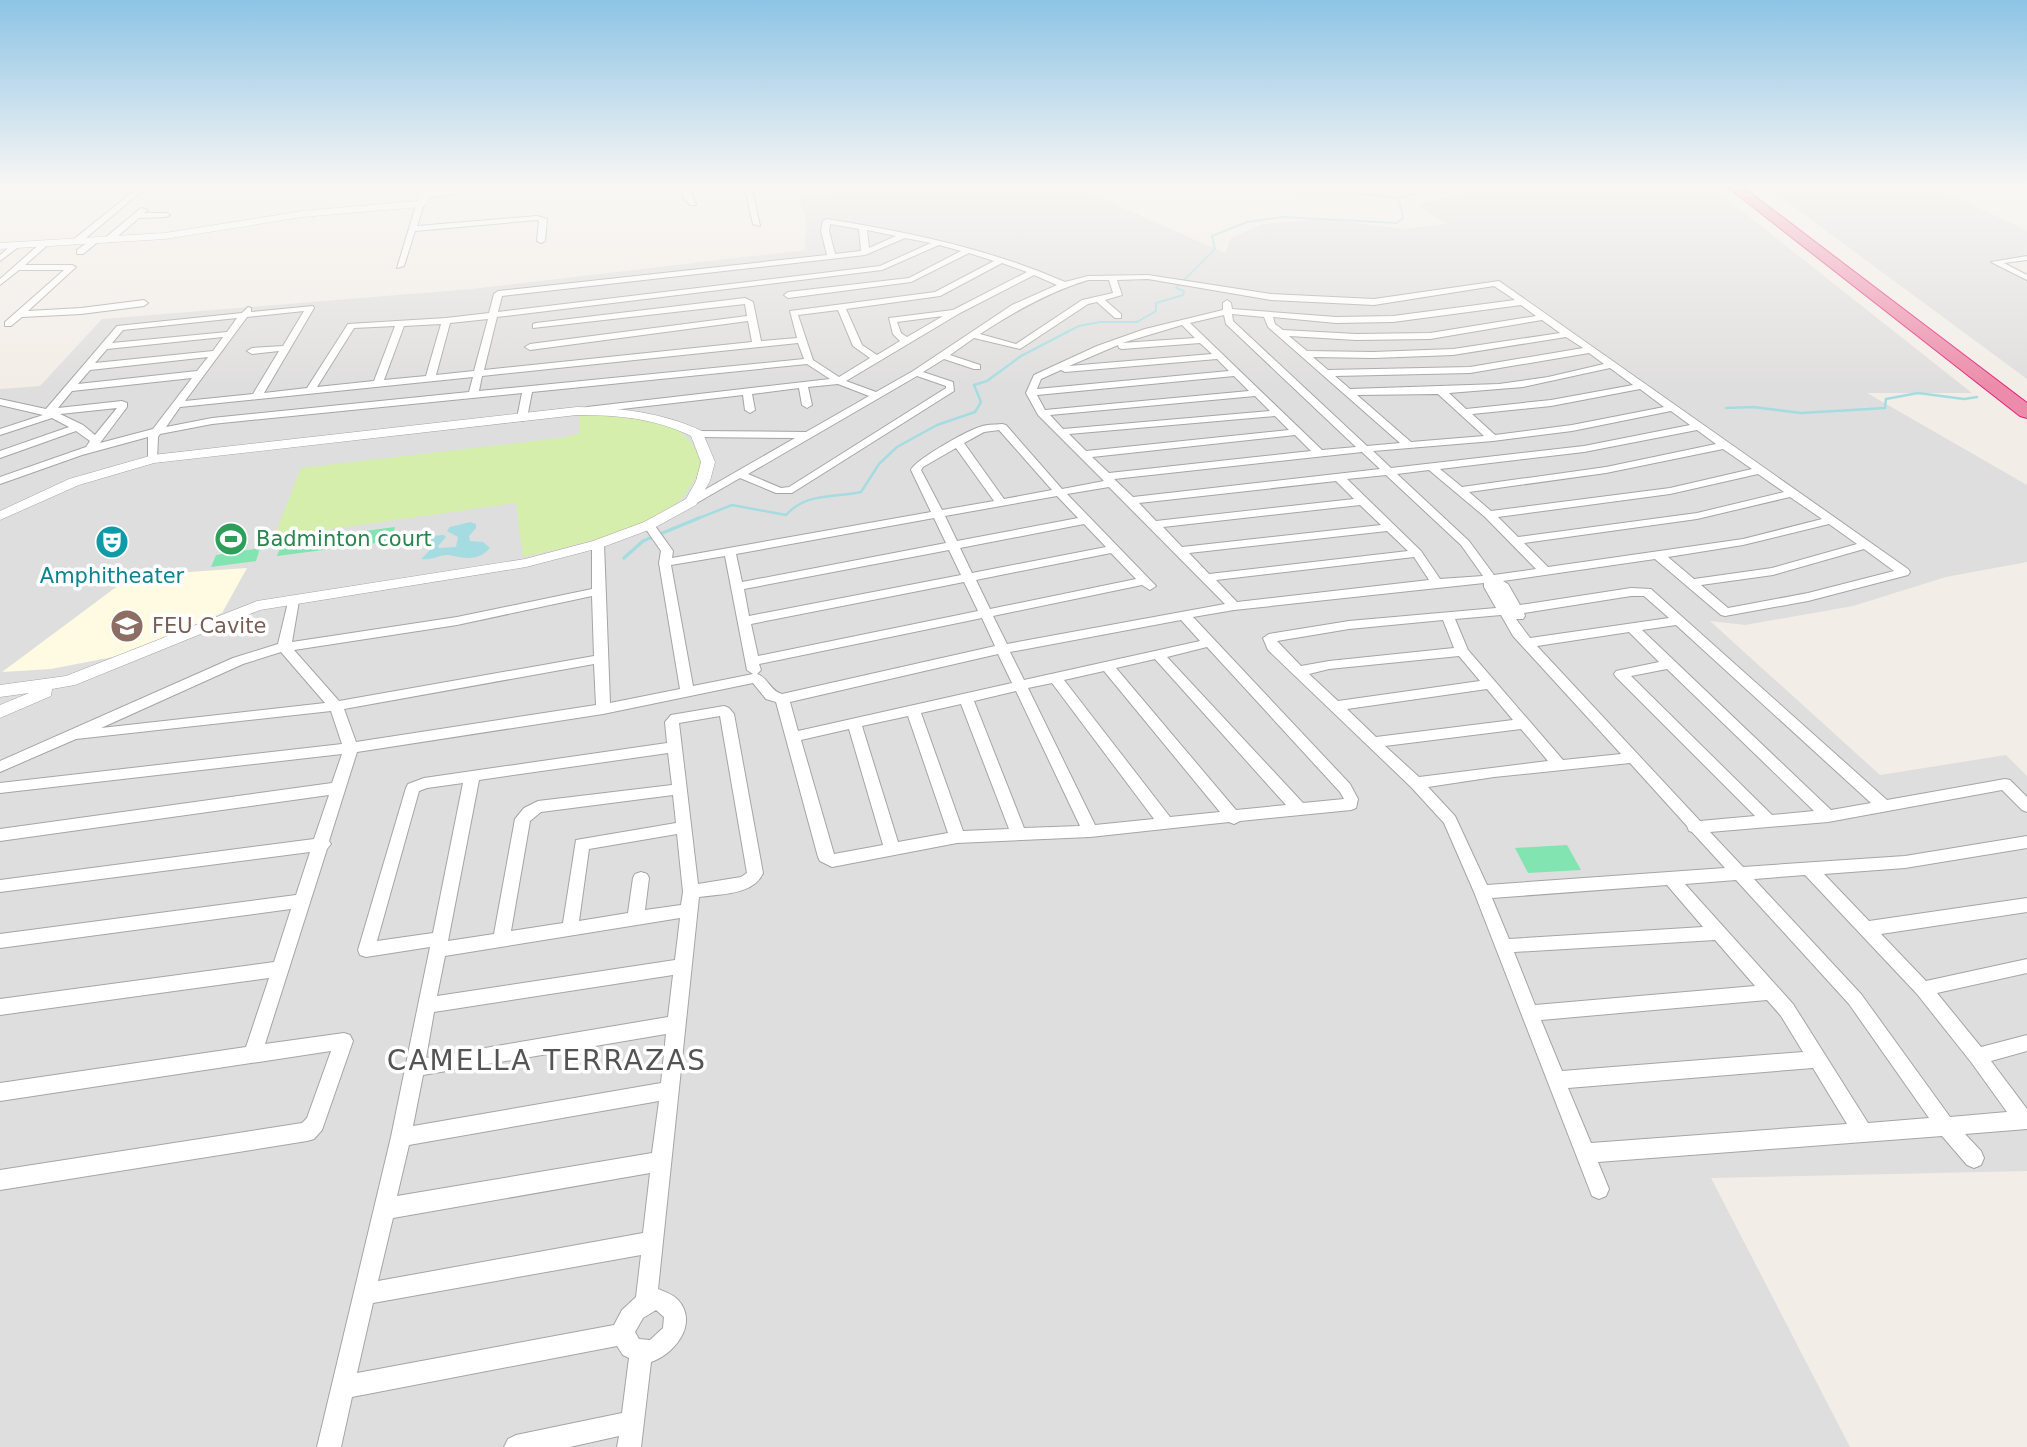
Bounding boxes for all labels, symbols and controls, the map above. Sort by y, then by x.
sports icon: Badminton court [212,520,250,558]
theatre icon: Amphitheater [93,523,131,561]
place label: Badminton court [256,527,432,551]
place label: Amphitheater [40,564,185,588]
school or university icon: FEU Cavite [108,607,146,645]
place label: FEU Cavite [152,614,266,638]
district label: CAMELLA TERRAZAS [387,1044,707,1077]

